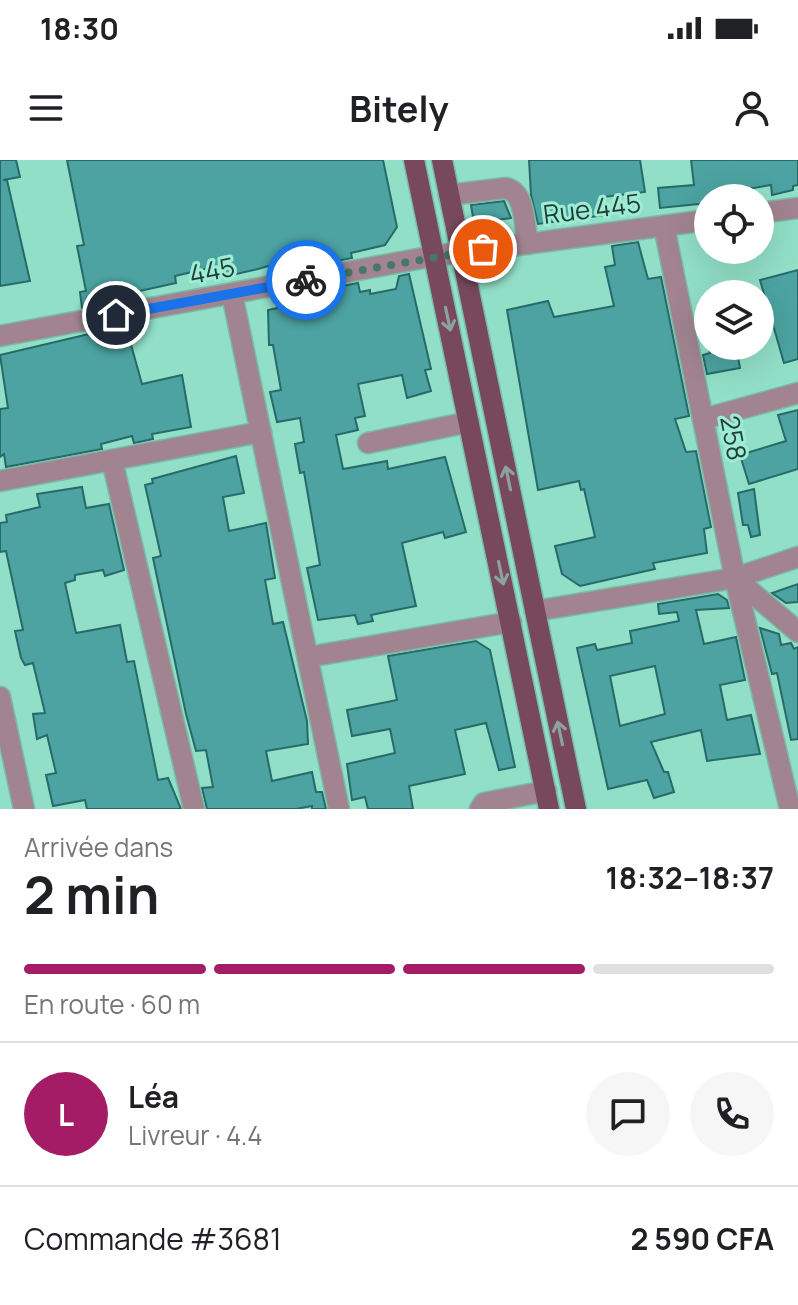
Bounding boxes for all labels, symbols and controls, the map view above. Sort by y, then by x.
text: 18:30 [40,8,119,49]
text: Bitely [349,84,449,133]
icon: menu [24,86,68,130]
icon: person [730,86,774,130]
street label: Rue 445 [541,184,643,232]
map controls [694,184,774,360]
button: locate [694,184,774,264]
pin [449,215,517,283]
icon: bag [461,227,505,271]
courier [266,240,346,320]
street label: 445 [186,248,238,292]
icon: bike [284,258,328,302]
button: layers [694,280,774,360]
pin [82,281,150,349]
icon: home [94,293,138,337]
one-way arrow [441,305,456,331]
street label: 258 [712,412,756,463]
one-way arrow [500,466,515,491]
one-way arrow [494,560,509,585]
one-way arrow [552,720,567,746]
text: Arrivée dans [24,829,173,865]
text: 18:32–18:37 [606,857,774,898]
text: 2 min [24,859,159,930]
text: En route · 60 m [24,986,200,1022]
button: chat [586,1072,670,1156]
button: phone [690,1072,774,1156]
text: Léa [128,1076,179,1117]
text: L [58,1094,74,1135]
text: Livreur · 4.4 [128,1117,263,1153]
text: Commande #3681 [24,1218,282,1259]
text: 2 590 CFA [630,1218,774,1259]

